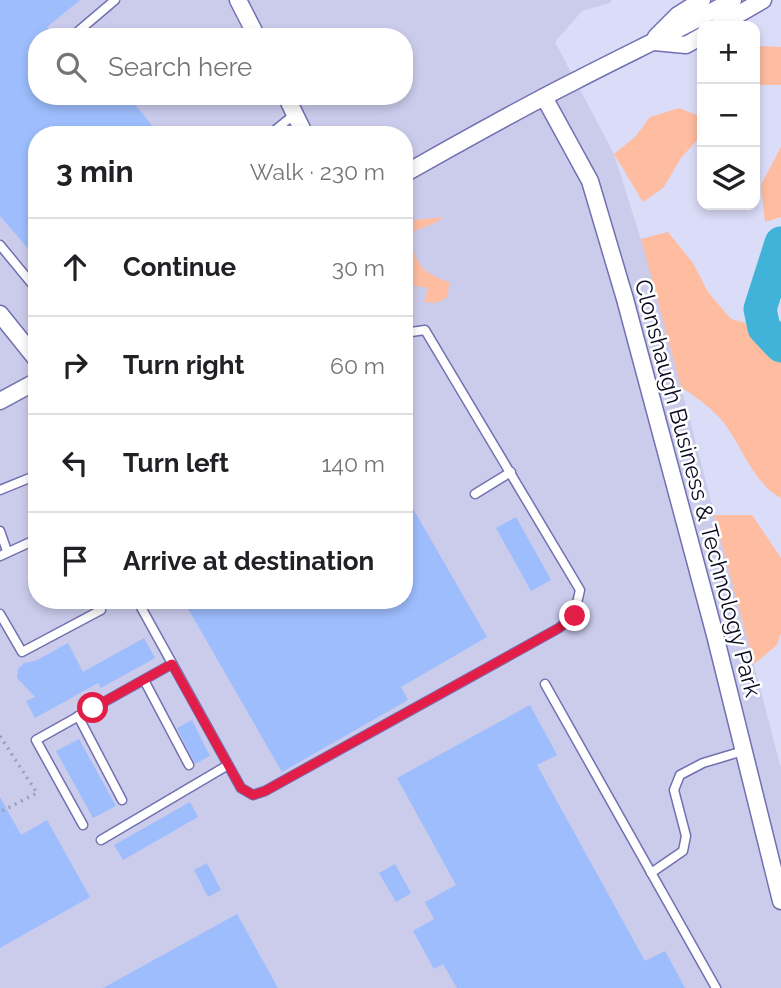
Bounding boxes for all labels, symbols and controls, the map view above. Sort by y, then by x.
map controls [697,21,760,210]
button: + [697,21,760,84]
search box [28,28,413,105]
icon: search [52,48,90,86]
text: Search here [108,52,252,82]
button: − [697,84,760,147]
button: layers [697,147,760,210]
text: 3 min [56,154,134,189]
text: Walk · 230 m [250,158,385,185]
icon: ahead [56,248,94,286]
text: Continue [123,252,236,282]
text: 30 m [332,254,385,281]
street label: Clonshaugh Business & Technology Park [630,276,767,699]
icon: right [56,346,94,384]
text: Turn right [123,350,244,380]
text: 60 m [330,352,385,379]
icon: left [56,444,94,482]
text: Turn left [123,448,229,478]
text: 140 m [322,450,385,477]
icon: arrive [56,542,94,580]
text: Arrive at destination [123,546,374,576]
route end [559,600,590,631]
route start [77,692,108,723]

